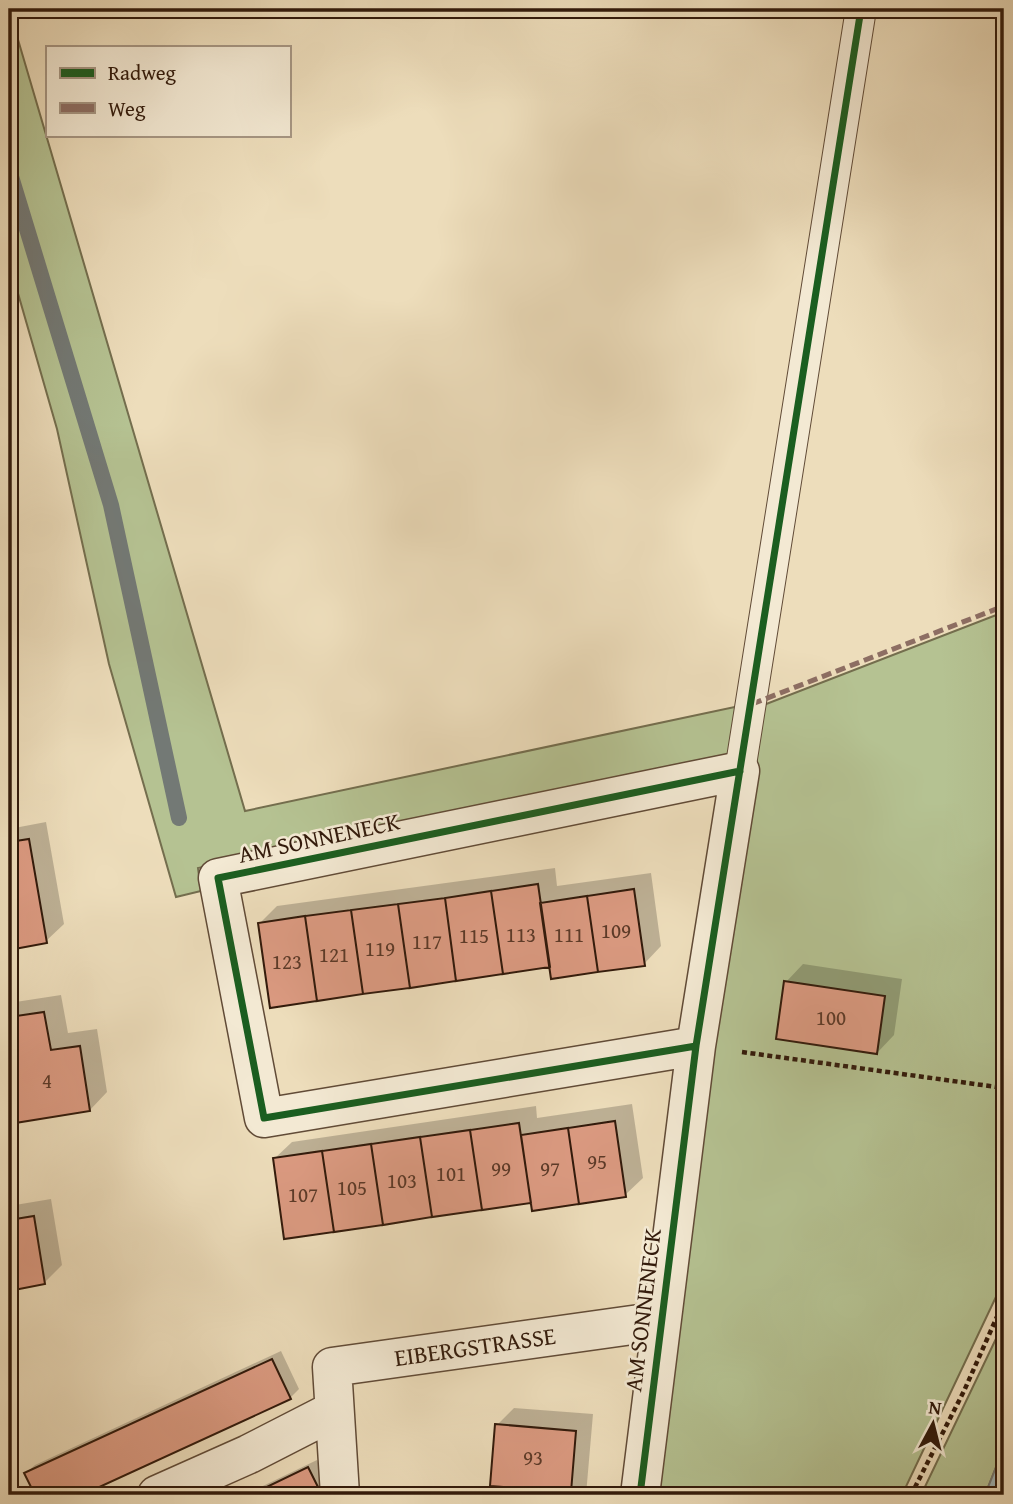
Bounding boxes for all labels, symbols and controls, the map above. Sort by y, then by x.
legend [46,46,290,136]
text: Radweg [108,57,177,88]
text: Weg [108,93,146,124]
street label: AM SONNENECK [235,803,404,872]
house number: 109 [601,915,631,946]
house number: 113 [506,919,536,950]
house number: 111 [554,919,584,950]
house number: 115 [459,920,489,951]
house number: 117 [412,926,442,957]
house number: 119 [365,933,395,964]
house number: 121 [319,939,349,970]
house number: 123 [272,946,302,977]
house number: 100 [816,1002,846,1033]
house number: 4 [42,1065,52,1096]
house number: 95 [587,1146,607,1177]
house number: 99 [491,1153,511,1184]
house number: 97 [540,1153,560,1184]
house number: 101 [436,1158,466,1189]
house number: 103 [387,1165,417,1196]
house number: 105 [337,1172,367,1203]
house number: 107 [288,1179,318,1210]
street label: AM SONNENECK [615,1225,670,1394]
street label: EIBERGSTRASSE [392,1318,558,1375]
north arrow [898,1388,968,1458]
text: N [927,1392,943,1422]
house number: 93 [523,1442,543,1473]

